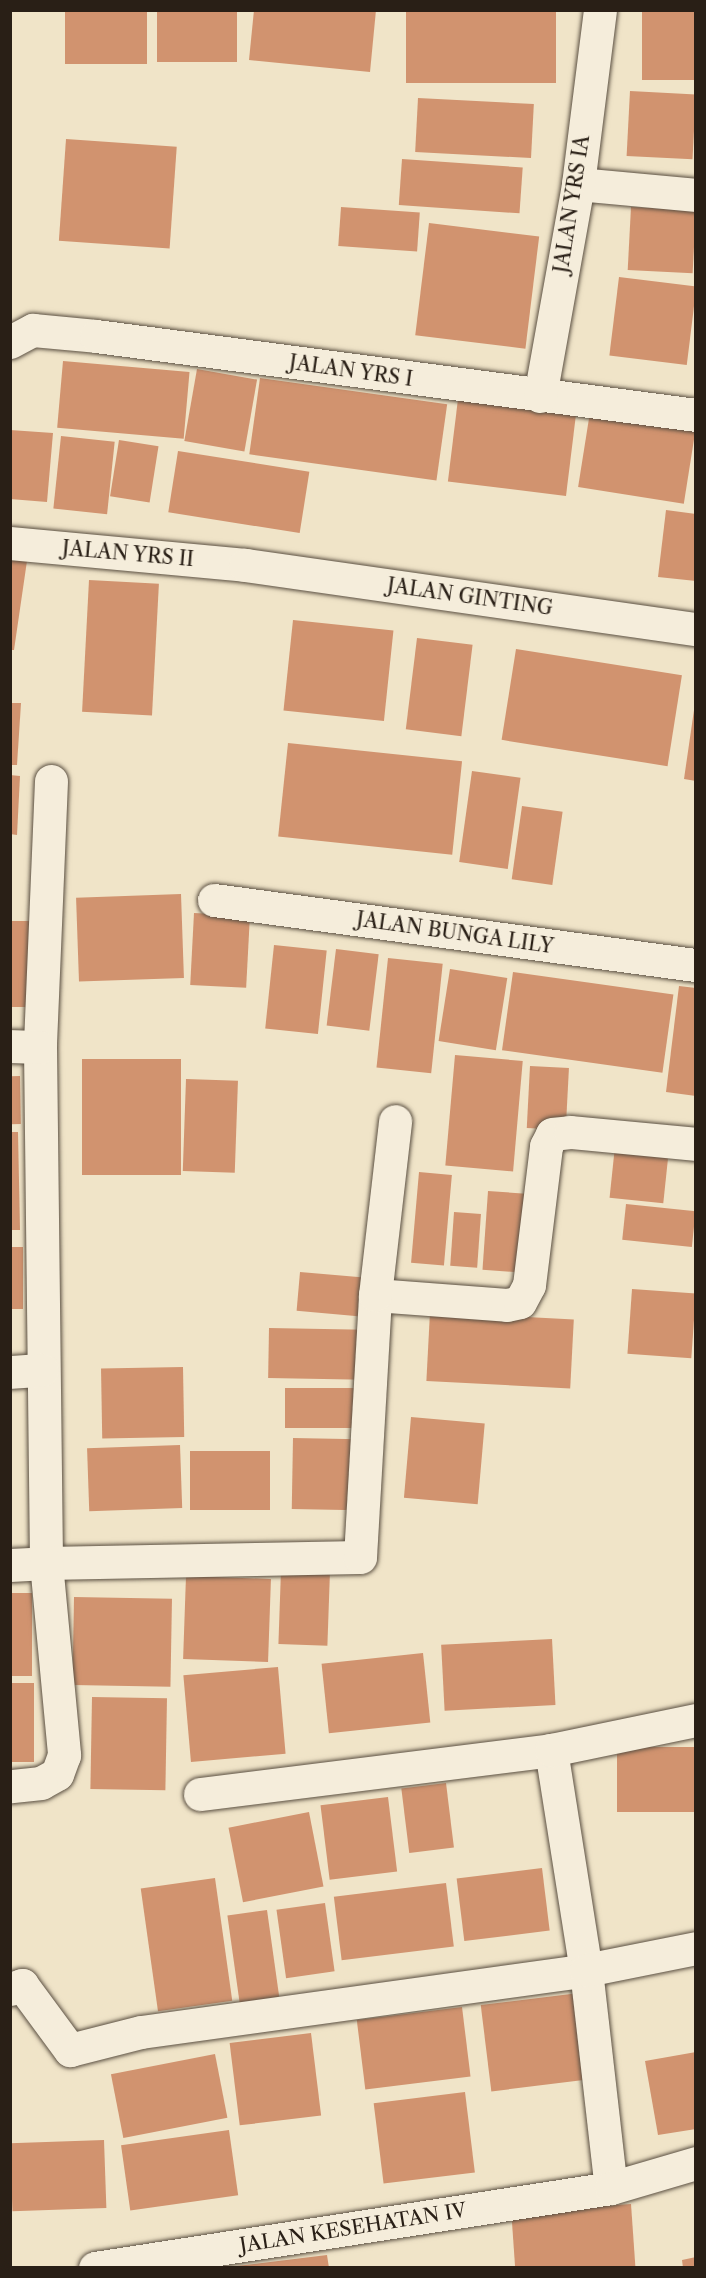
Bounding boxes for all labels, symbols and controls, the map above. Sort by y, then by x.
street label: JALAN YRS IA [549,133,595,275]
street label: JALAN YRS I [287,350,415,392]
street label: JALAN YRS II [61,536,195,572]
street label: JALAN GINTING [386,574,554,620]
street label: JALAN BUNGA LILY [355,907,555,959]
street label: JALAN KESEHATAN IV [238,2198,468,2258]

